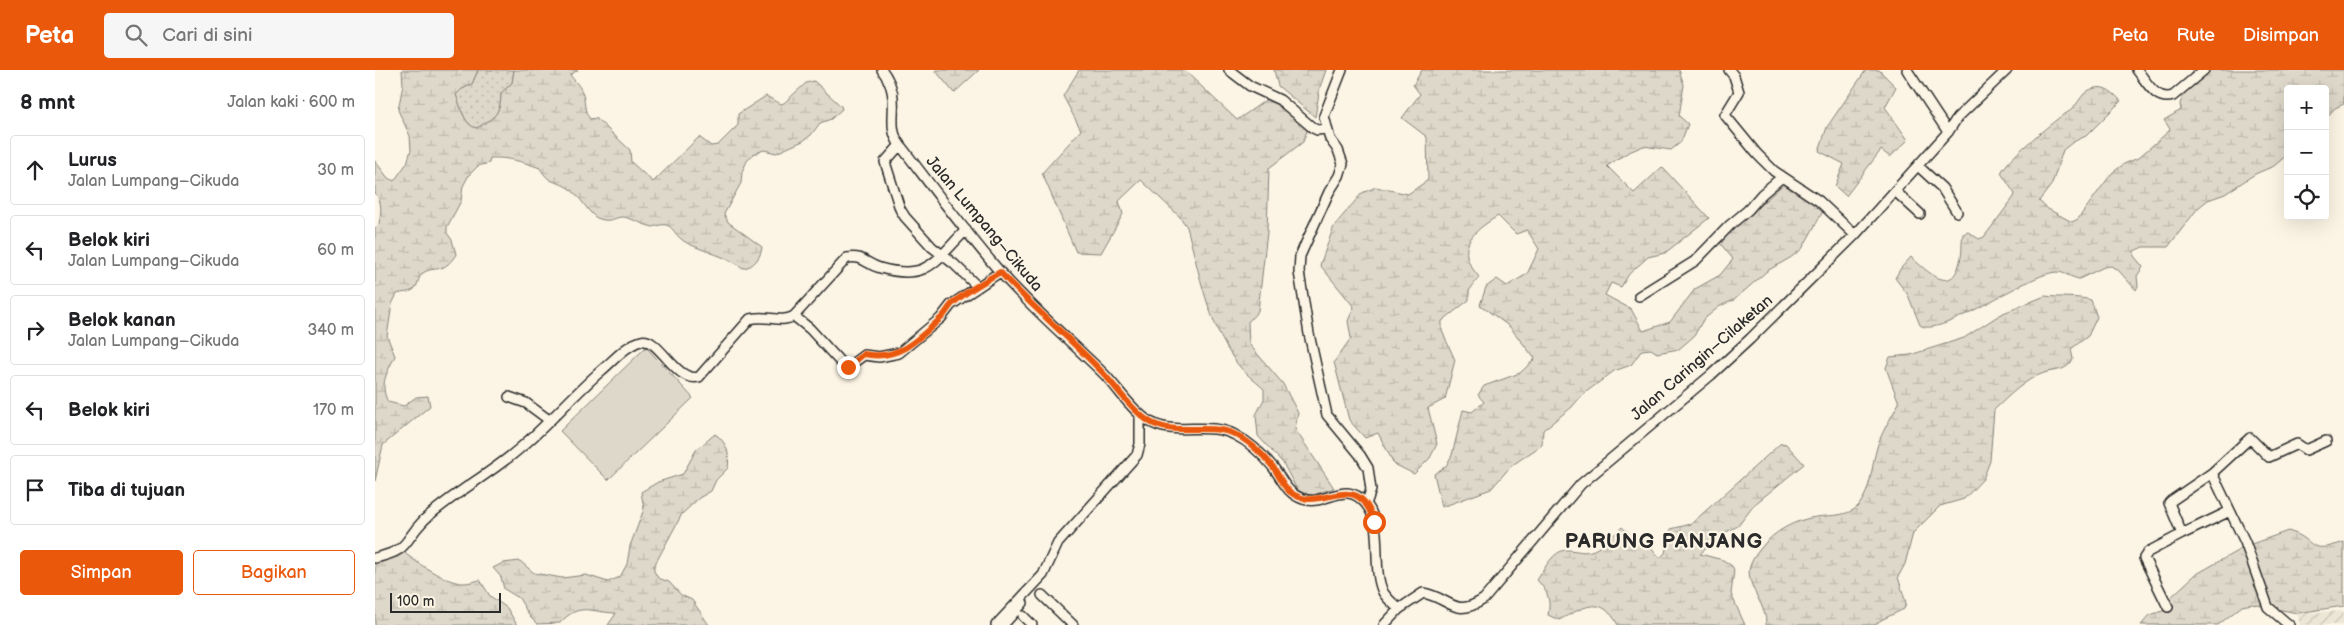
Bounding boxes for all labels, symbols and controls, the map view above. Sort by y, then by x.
search box [104,13,454,58]
text: Peta [25,21,74,50]
icon: search [122,21,150,49]
text: Cari di sini [162,24,252,47]
text: Peta [2112,25,2148,46]
text: Rute [2176,25,2215,46]
text: Disimpan [2243,25,2319,46]
map controls [2284,85,2329,220]
button: + [2284,85,2329,130]
text: 8 mnt [20,90,75,115]
text: Jalan kaki · 600 m [227,93,355,112]
button: − [2284,130,2329,175]
text: Lurus [68,149,117,172]
street label: Jalan Lumpang–Cikuda [922,152,1046,296]
icon: ahead [21,156,49,184]
text: 30 m [317,161,354,180]
text: Jalan Lumpang–Cikuda [68,172,239,191]
button: locate [2284,175,2329,220]
text: Belok kiri [68,229,150,252]
icon: left [21,236,49,264]
text: 60 m [317,241,354,260]
text: Jalan Lumpang–Cikuda [68,252,239,271]
street label: Jalan Caringin–Cilaketan [1627,291,1777,425]
text: Belok kanan [68,309,176,332]
icon: right [21,316,49,344]
text: 340 m [307,321,354,340]
text: Jalan Lumpang–Cikuda [68,332,239,351]
route end [837,356,860,379]
icon: left [21,396,49,424]
text: Belok kiri [68,399,150,422]
text: 170 m [313,401,354,420]
icon: arrive [21,476,49,504]
text: Tiba di tujuan [68,479,185,502]
route start [1363,511,1386,534]
district label: PARUNG PANJANG [1565,529,1763,554]
button: Simpan [20,550,183,595]
button: Bagikan [193,550,355,595]
scale bar [390,590,501,613]
text: 100 m [397,593,434,610]

